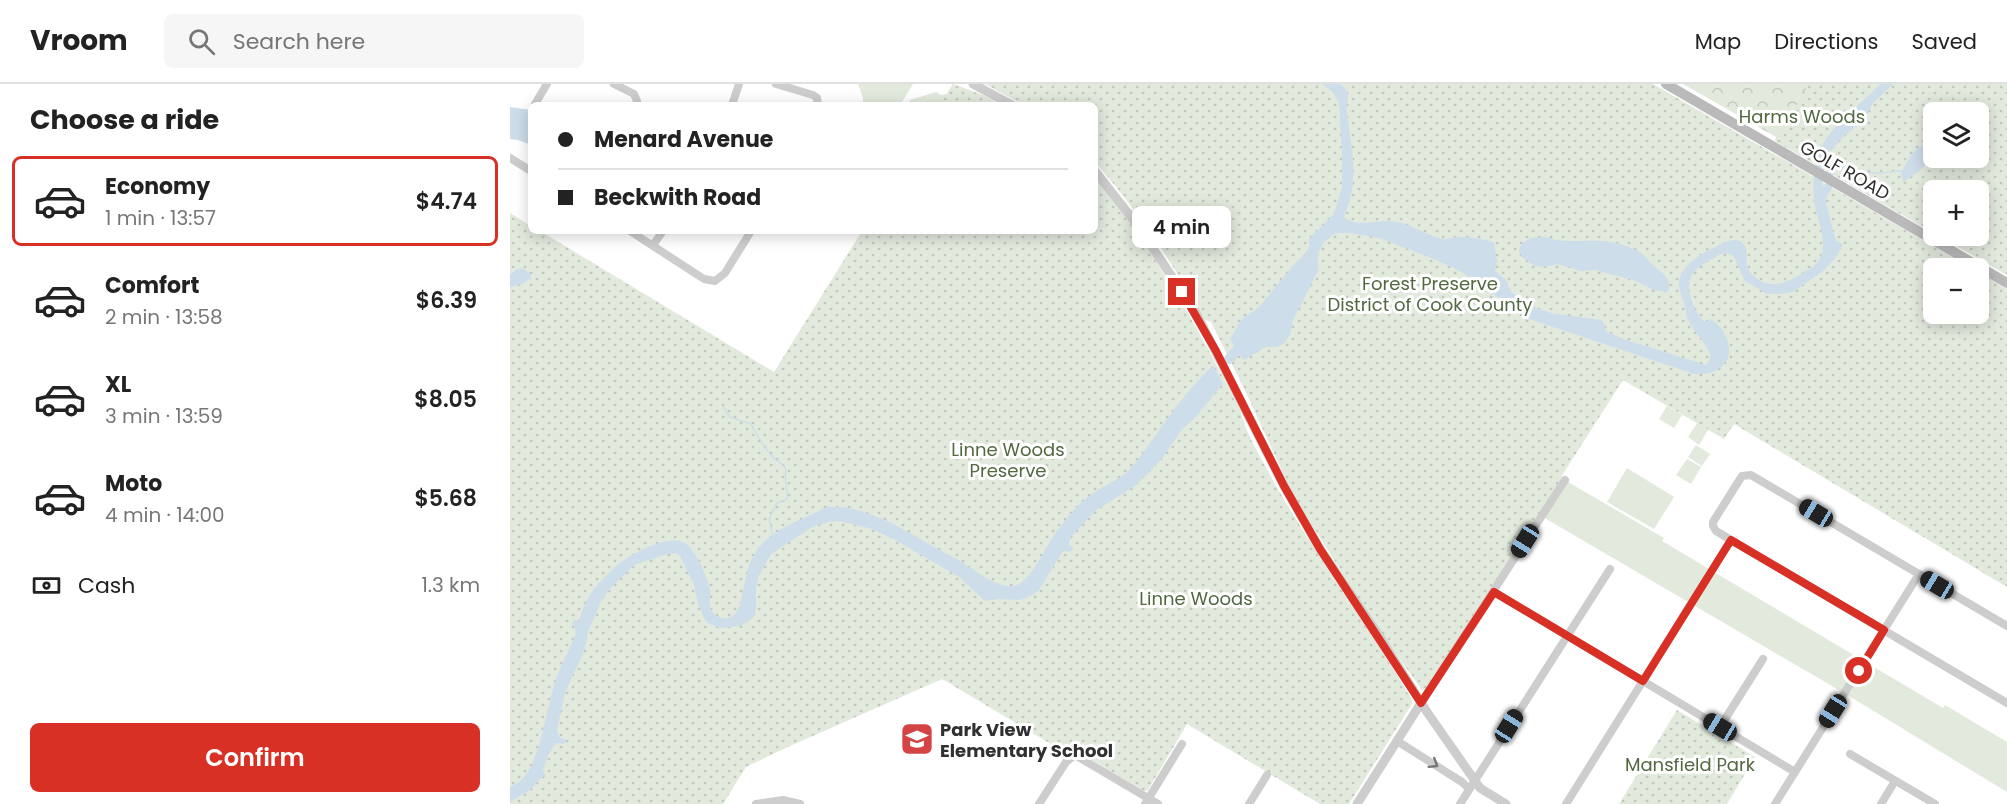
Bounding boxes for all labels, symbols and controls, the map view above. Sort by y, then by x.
search box [164,14,584,68]
text: Vroom [30,21,128,60]
icon: search [185,25,218,58]
text: Search here [233,26,365,57]
text: Map [1695,27,1741,56]
text: Directions [1774,27,1878,56]
text: Saved [1911,27,1977,56]
text: Choose a ride [30,101,219,138]
map controls [1923,102,1989,324]
button: layers [1923,102,1989,168]
park label: Harms Woods [1739,104,1865,129]
text: Menard Avenue [594,124,773,155]
street label: GOLF ROAD [1796,134,1894,206]
text: Economy [105,171,210,202]
icon: car [33,174,87,228]
button: + [1923,180,1989,246]
text: Beckwith Road [594,182,761,213]
text: $4.74 [416,186,477,217]
text: 1 min · 13:57 [105,204,216,232]
callout: 4 min [1132,205,1232,247]
text: 4 min [1153,213,1210,241]
button: − [1923,258,1989,324]
text: Comfort [105,270,199,301]
park label: Forest Preserve District of Cook County [1328,271,1532,317]
icon: car [33,273,87,327]
route end [1168,278,1195,305]
text: $6.39 [416,285,477,316]
text: 2 min · 13:58 [105,303,223,331]
text: XL [105,369,131,400]
icon: car [33,372,87,426]
text: $8.05 [414,384,477,415]
text: 3 min · 13:59 [105,402,223,430]
park label: Linne Woods Preserve [951,437,1065,483]
text: Moto [105,468,162,499]
icon: car [33,471,87,525]
text: $5.68 [414,483,477,514]
car [1796,496,1836,530]
text: 4 min · 14:00 [105,501,225,529]
car [1508,521,1542,561]
car [1917,568,1957,602]
icon: cash [30,569,63,602]
text: Cash [78,570,135,601]
text: 1.3 km [421,571,480,599]
park label: Linne Woods [1139,586,1253,611]
route start [1845,657,1872,684]
car [1816,691,1850,731]
car [1492,706,1526,746]
car [1700,710,1740,744]
place label: Park View Elementary School [940,717,1113,763]
school or university icon: Park View Elementary School [899,721,935,757]
button: Confirm [30,723,480,792]
park label: Mansfield Park [1625,752,1756,777]
one-way arrow [1428,756,1438,768]

